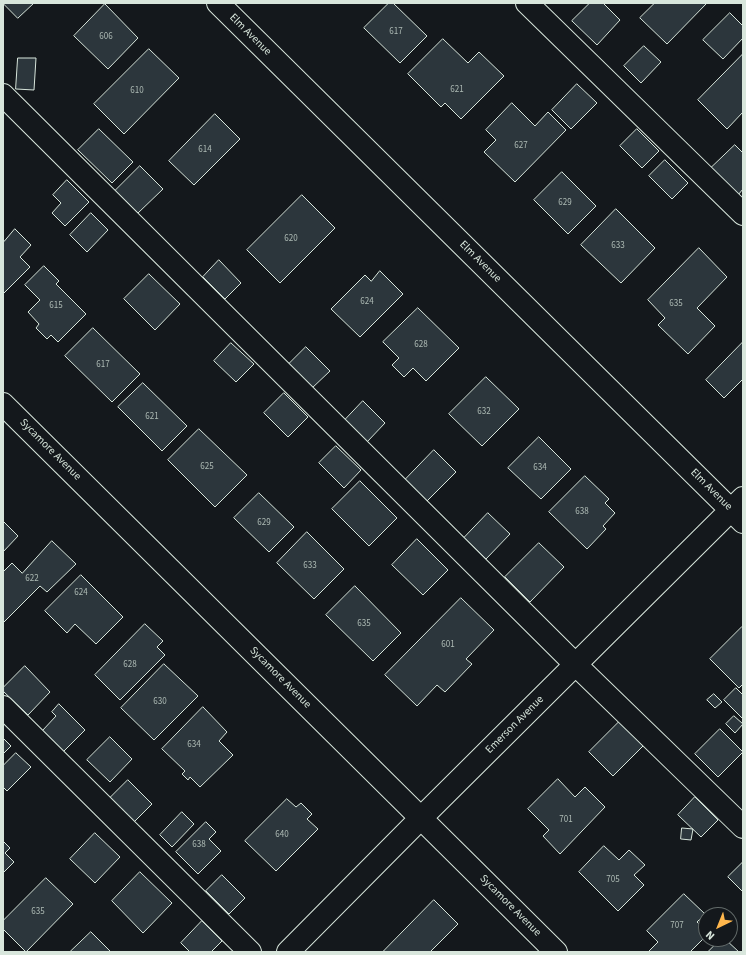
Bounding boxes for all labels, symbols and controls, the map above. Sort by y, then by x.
street label: Elm Avenue [226,11,274,59]
house number: 617 [389,27,403,37]
house number: 606 [99,32,113,42]
house number: 621 [450,85,464,95]
house number: 610 [130,86,144,96]
house number: 627 [514,141,528,151]
house number: 614 [198,145,212,155]
house number: 629 [558,198,572,208]
house number: 620 [284,234,298,244]
street label: Elm Avenue [456,238,504,286]
house number: 633 [611,241,625,251]
house number: 624 [360,297,374,307]
house number: 635 [669,299,683,309]
house number: 615 [49,301,63,311]
house number: 628 [414,340,428,350]
house number: 617 [96,360,110,370]
house number: 632 [477,407,491,417]
house number: 621 [145,412,159,422]
street label: Sycamore Avenue [16,416,84,484]
house number: 625 [200,462,214,472]
house number: 634 [533,463,547,473]
street label: Elm Avenue [687,466,735,514]
house number: 638 [575,507,589,517]
house number: 629 [257,518,271,528]
house number: 633 [303,561,317,571]
house number: 622 [25,574,39,584]
house number: 624 [74,588,88,598]
house number: 635 [357,619,371,629]
house number: 601 [441,640,455,650]
street label: Sycamore Avenue [246,644,314,712]
house number: 628 [123,660,137,670]
street label: Emerson Avenue [483,693,547,757]
house number: 630 [153,697,167,707]
house number: 634 [187,740,201,750]
house number: 701 [559,815,573,825]
house number: 640 [275,830,289,840]
house number: 638 [192,840,206,850]
street label: Sycamore Avenue [476,872,544,940]
house number: 705 [606,875,620,885]
house number: 635 [31,907,45,917]
north arrow [698,907,738,947]
house number: 707 [670,921,684,931]
text: N [702,927,718,943]

